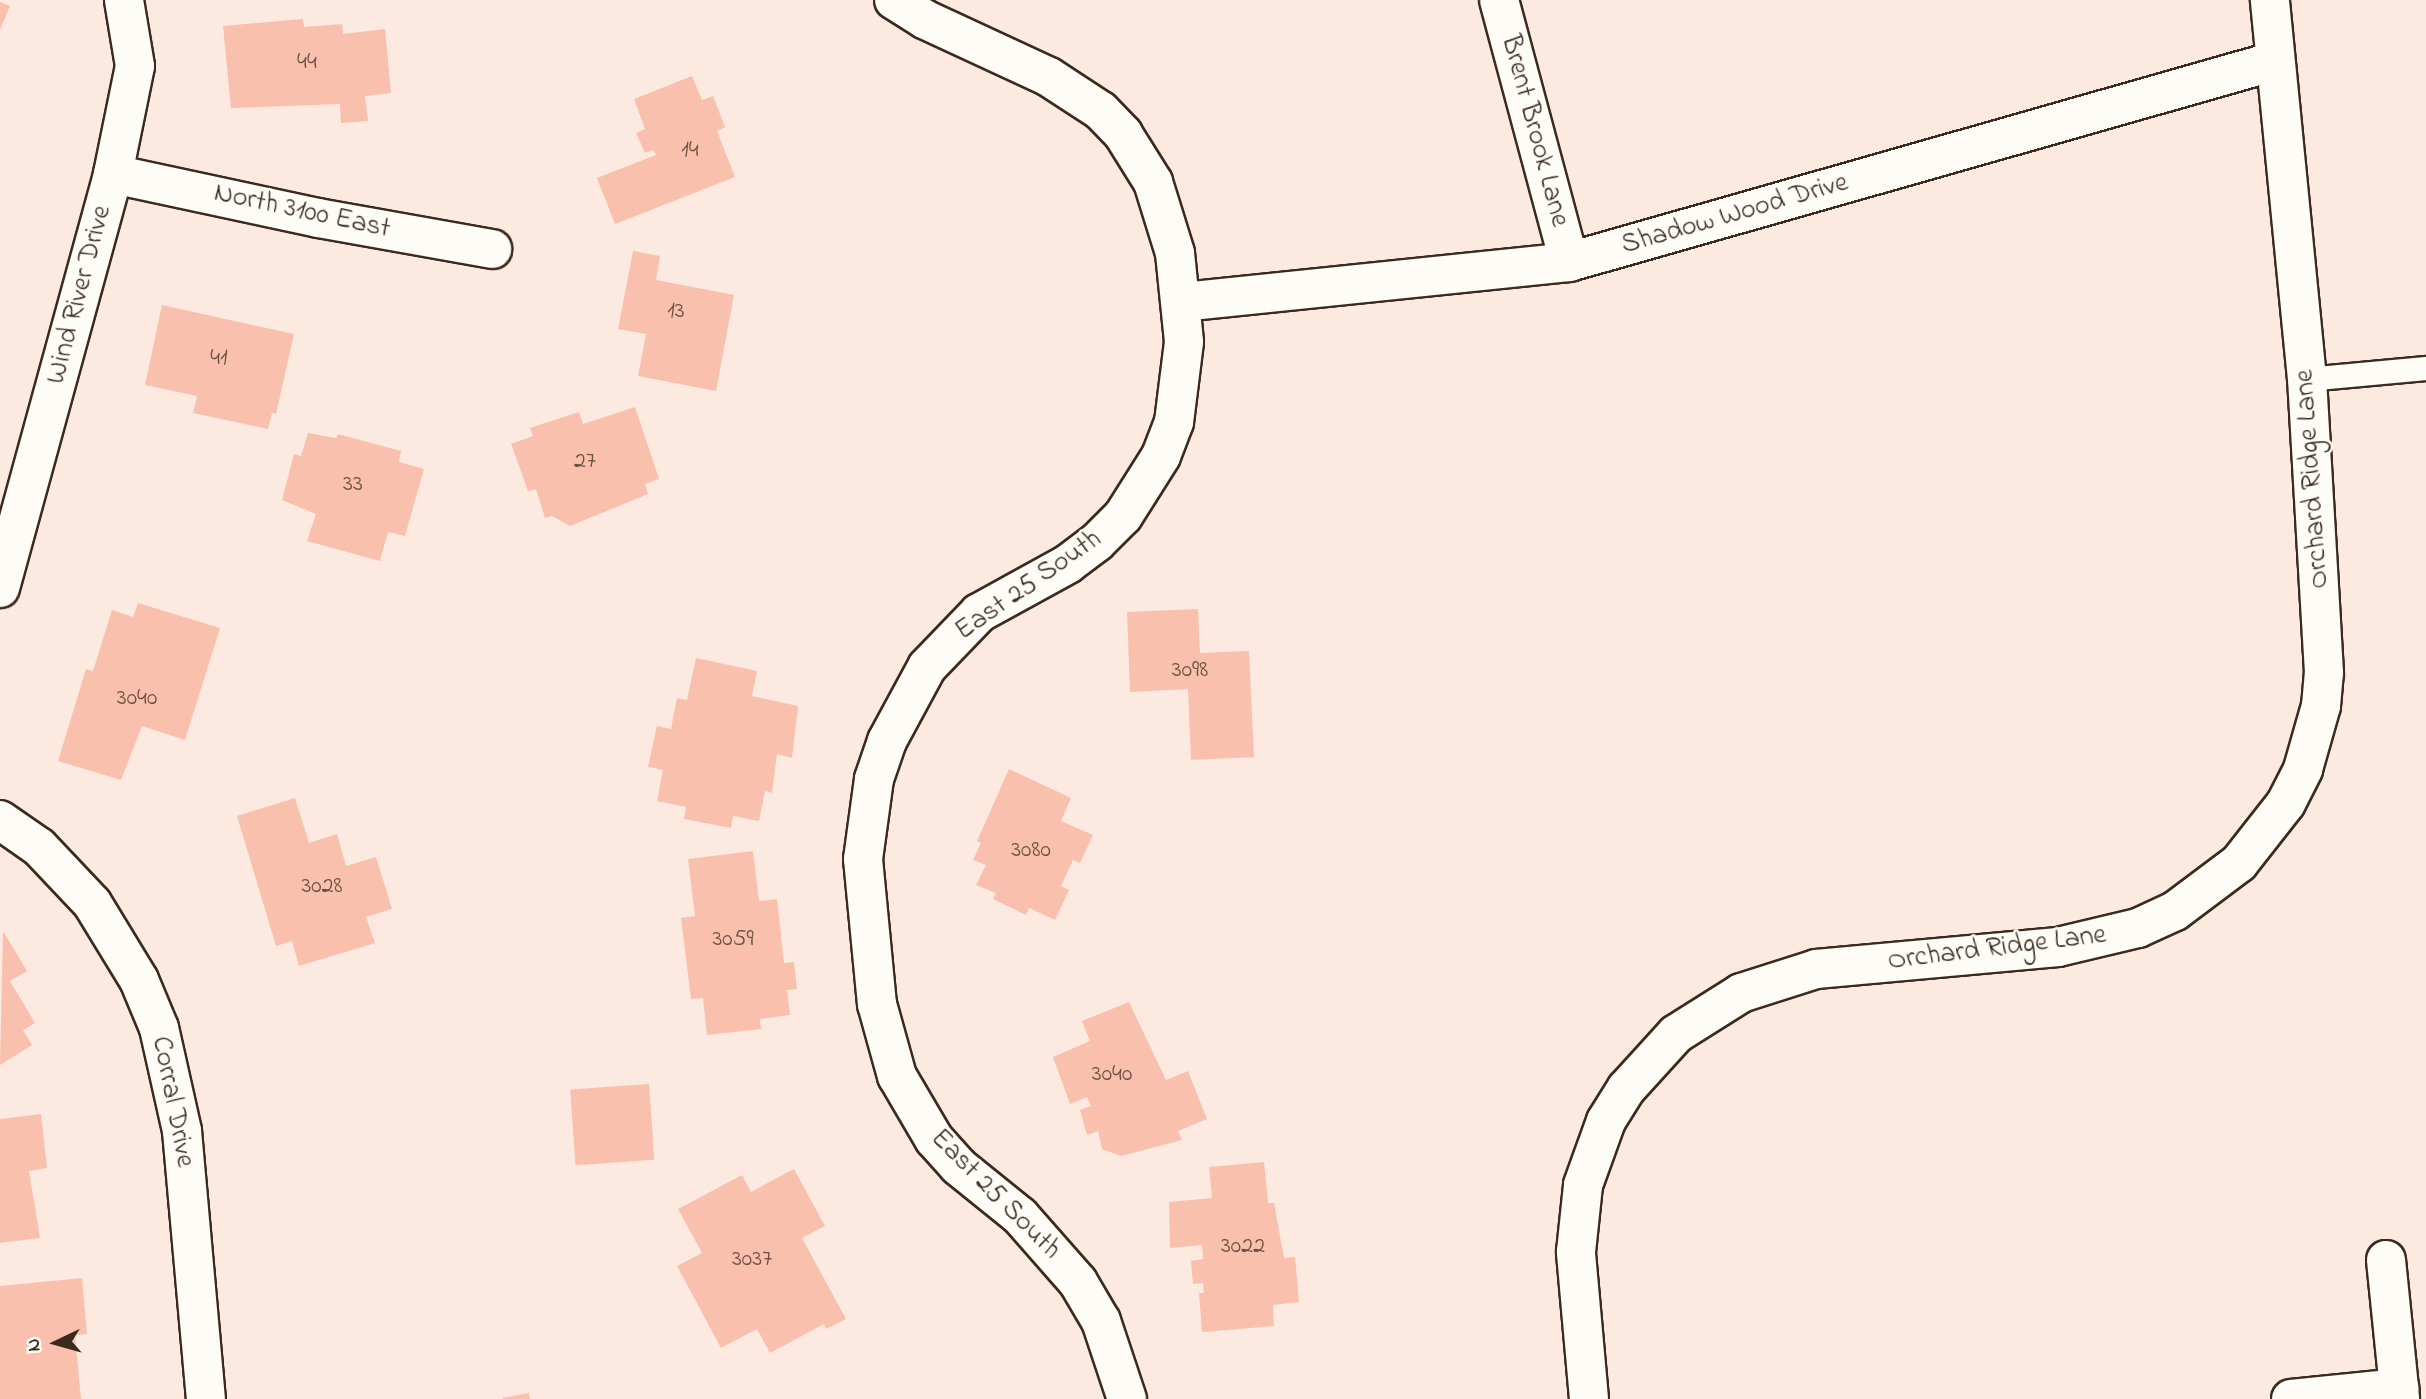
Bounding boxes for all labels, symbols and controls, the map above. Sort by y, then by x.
street label: Brent Brook Lane [1492,31,1576,231]
house number: 44 [297,49,317,77]
house number: 14 [681,137,699,165]
street label: Shadow Wood Drive [1618,167,1852,263]
street label: North 3100 East [211,177,393,247]
street label: Wind River Drive [40,202,120,388]
house number: 13 [667,298,685,326]
house number: 41 [210,345,228,373]
street label: Orchard Ridge Lane [2289,368,2337,590]
house number: 27 [574,448,596,476]
house number: 33 [343,471,363,499]
street label: East 25 South [949,523,1109,649]
house number: 3098 [1172,657,1208,685]
house number: 3040 [117,685,157,713]
house number: 3080 [1011,837,1051,865]
house number: 3028 [301,873,343,901]
street label: Orchard Ridge Lane [1886,919,2108,979]
house number: 3059 [712,926,754,954]
street label: Corral Drive [143,1034,201,1170]
house number: 3040 [1092,1061,1132,1089]
street label: East 25 South [923,1123,1067,1267]
house number: 3022 [1221,1233,1265,1261]
house number: 3037 [732,1246,772,1274]
north arrow [21,1308,91,1378]
text: N [21,1337,49,1352]

